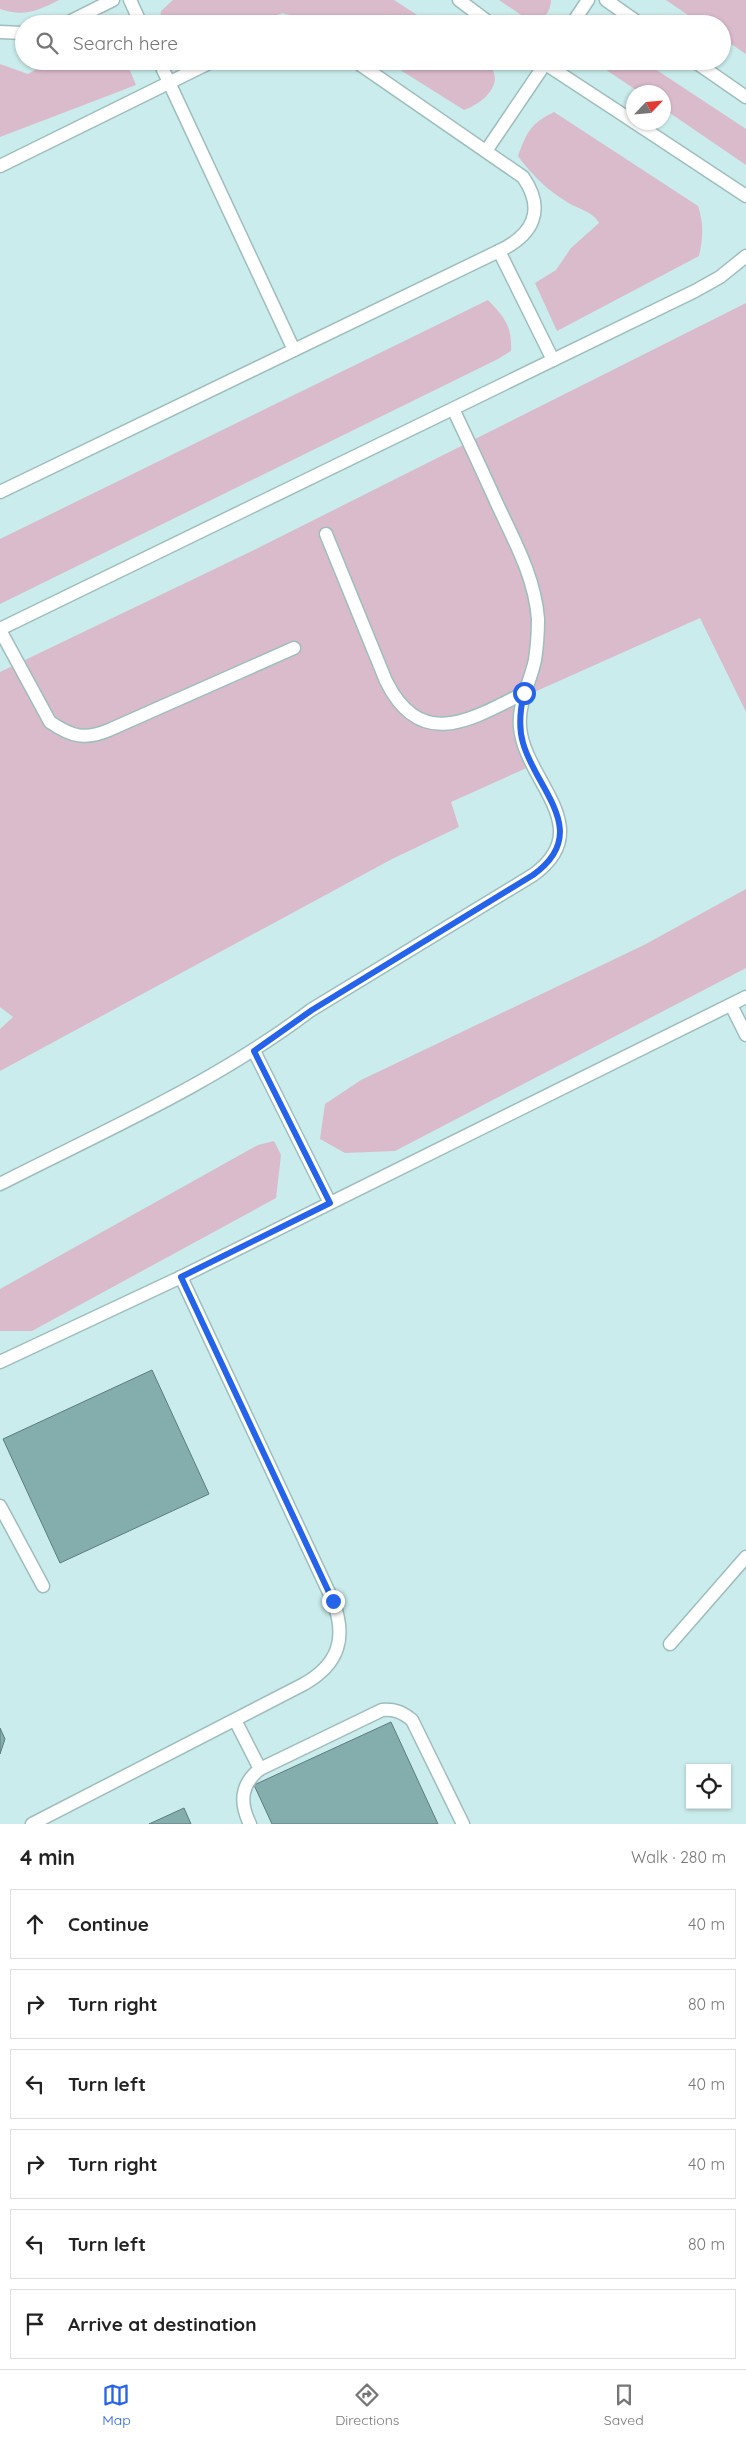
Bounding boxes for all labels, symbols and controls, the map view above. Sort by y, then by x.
search box [15,15,731,70]
icon: search [33,29,61,57]
text: Search here [73,31,178,55]
north arrow [626,85,671,130]
route start [513,682,536,705]
route end [322,1590,345,1613]
map controls [686,1764,731,1809]
button: locate [686,1764,731,1809]
text: 4 min [20,1844,75,1870]
text: Walk · 280 m [631,1847,726,1867]
icon: ahead [21,1910,49,1938]
text: Continue [68,1912,149,1936]
text: 40 m [688,1914,725,1934]
icon: right [21,1990,49,2018]
text: Turn right [68,1992,157,2016]
text: 80 m [688,1994,725,2014]
icon: left [21,2070,49,2098]
text: Turn left [68,2072,146,2096]
text: 40 m [688,2074,725,2094]
icon: right [21,2150,49,2178]
text: Turn right [68,2152,157,2176]
text: 40 m [688,2154,725,2174]
icon: left [21,2230,49,2258]
text: Turn left [68,2232,146,2256]
text: 80 m [688,2234,725,2254]
icon: arrive [21,2310,49,2338]
text: Arrive at destination [68,2312,257,2336]
tab: Map [102,2381,131,2429]
tab: Directions [335,2381,399,2429]
tab: Saved [604,2381,644,2429]

